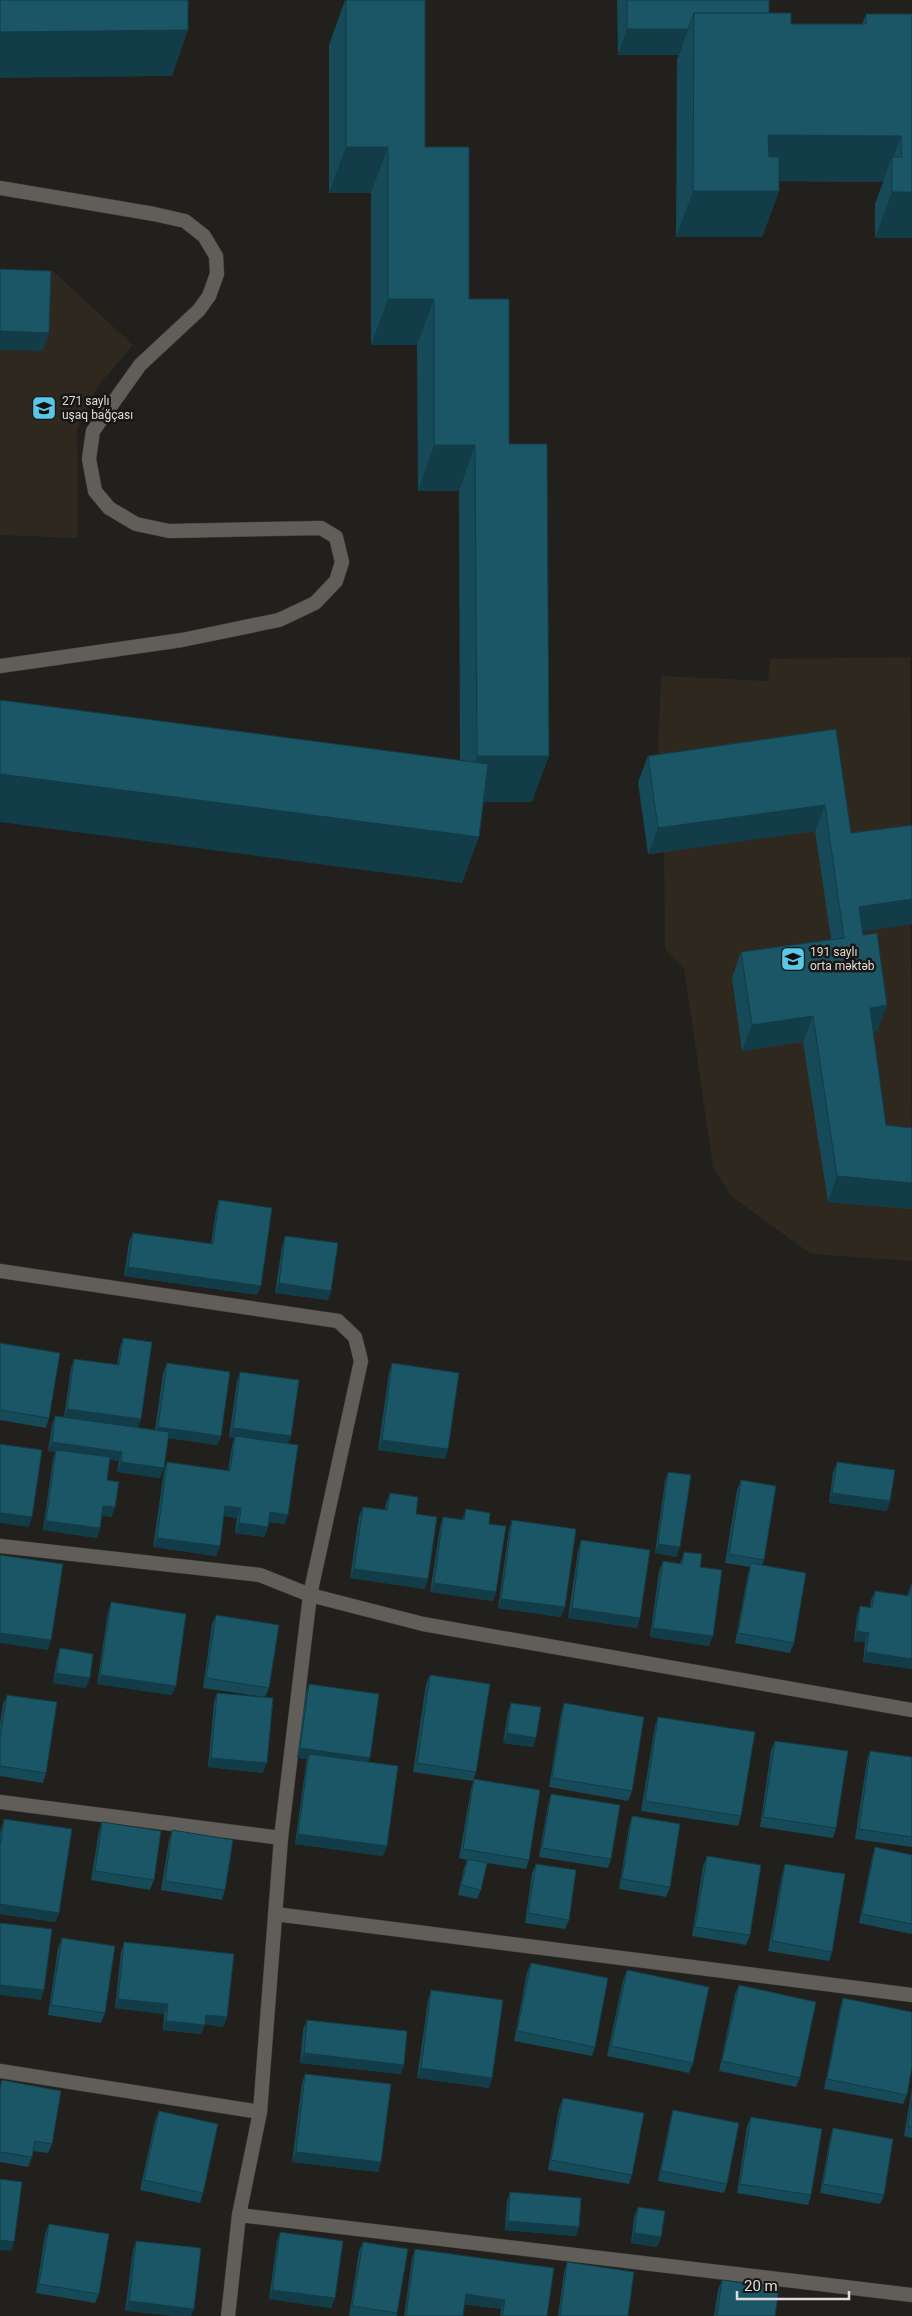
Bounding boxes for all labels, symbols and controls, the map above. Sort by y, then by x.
place label: 271 saylı uşaq bağçası [62,394,133,422]
school or university icon: 271 saylı uşaq bağçası [31,395,57,421]
place label: 191 saylı orta məktəb [810,945,875,973]
school or university icon: 191 saylı orta məktəb [780,946,806,972]
scale bar [737,2268,850,2300]
text: 20 m [744,2277,778,2295]

